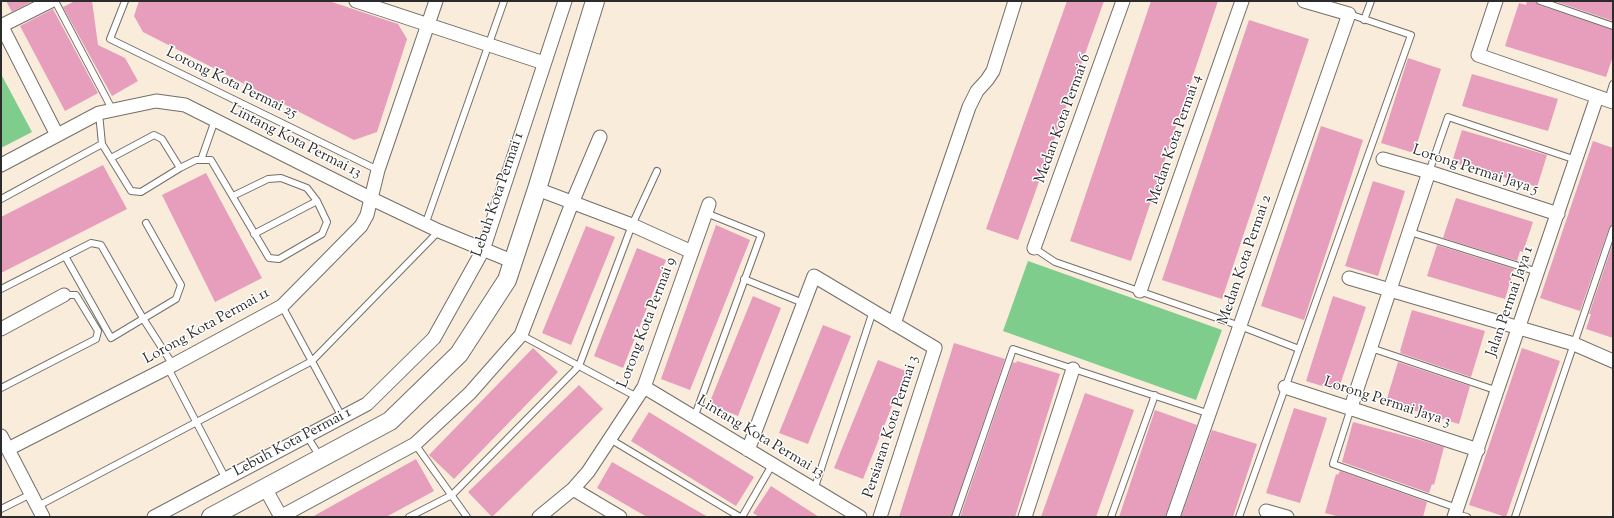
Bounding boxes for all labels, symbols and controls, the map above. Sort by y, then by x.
street label: Lorong Kota Permai 25 [163,45,299,123]
street label: Medan Kota Permai 6 [1032,52,1096,186]
street label: Medan Kota Permai 4 [1145,73,1207,207]
street label: Lintang Kota Permai 13 [226,101,364,183]
street label: Lebuh Kota Permai 1 [469,130,529,260]
street label: Lorong Permai Jaya 5 [1410,142,1540,200]
street label: Medan Kota Permai 2 [1215,193,1277,327]
street label: Jalan Permai Jaya 1 [1484,245,1538,359]
street label: Lorong Kota Permai 9 [615,255,681,391]
street label: Lorong Kota Permai 11 [141,285,273,369]
street label: Persiaran Kota Permai 3 [860,353,924,501]
street label: Lorong Permai Jaya 3 [1321,374,1453,432]
street label: Lintang Kota Permai 13 [693,393,827,483]
street label: Lebuh Kota Permai 1 [231,404,355,482]

